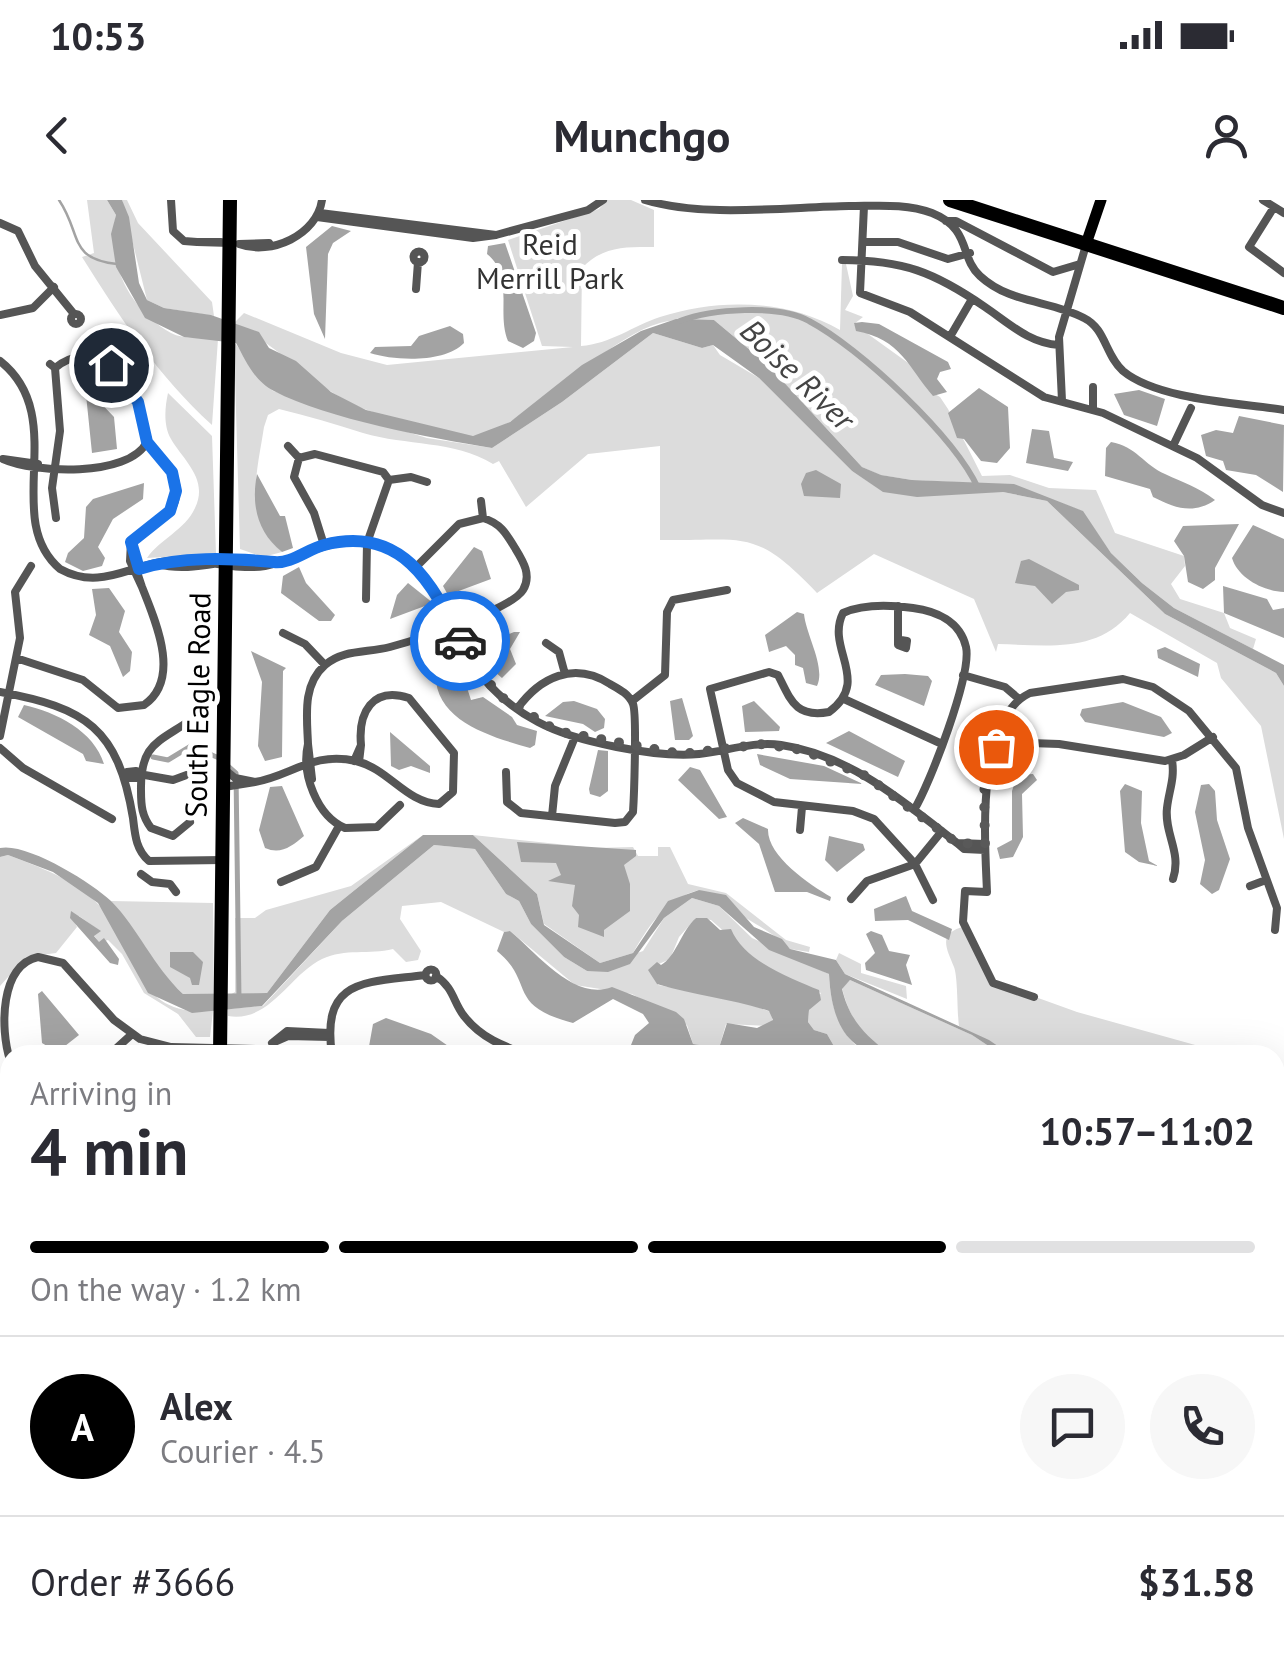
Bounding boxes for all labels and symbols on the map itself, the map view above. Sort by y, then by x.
park label: Reid Merrill Park [476,224,625,297]
water label: Boise River [732,309,866,441]
pin [69,323,154,408]
courier [410,591,510,691]
street label: South Eagle Road [176,592,218,818]
pin [954,705,1039,790]

